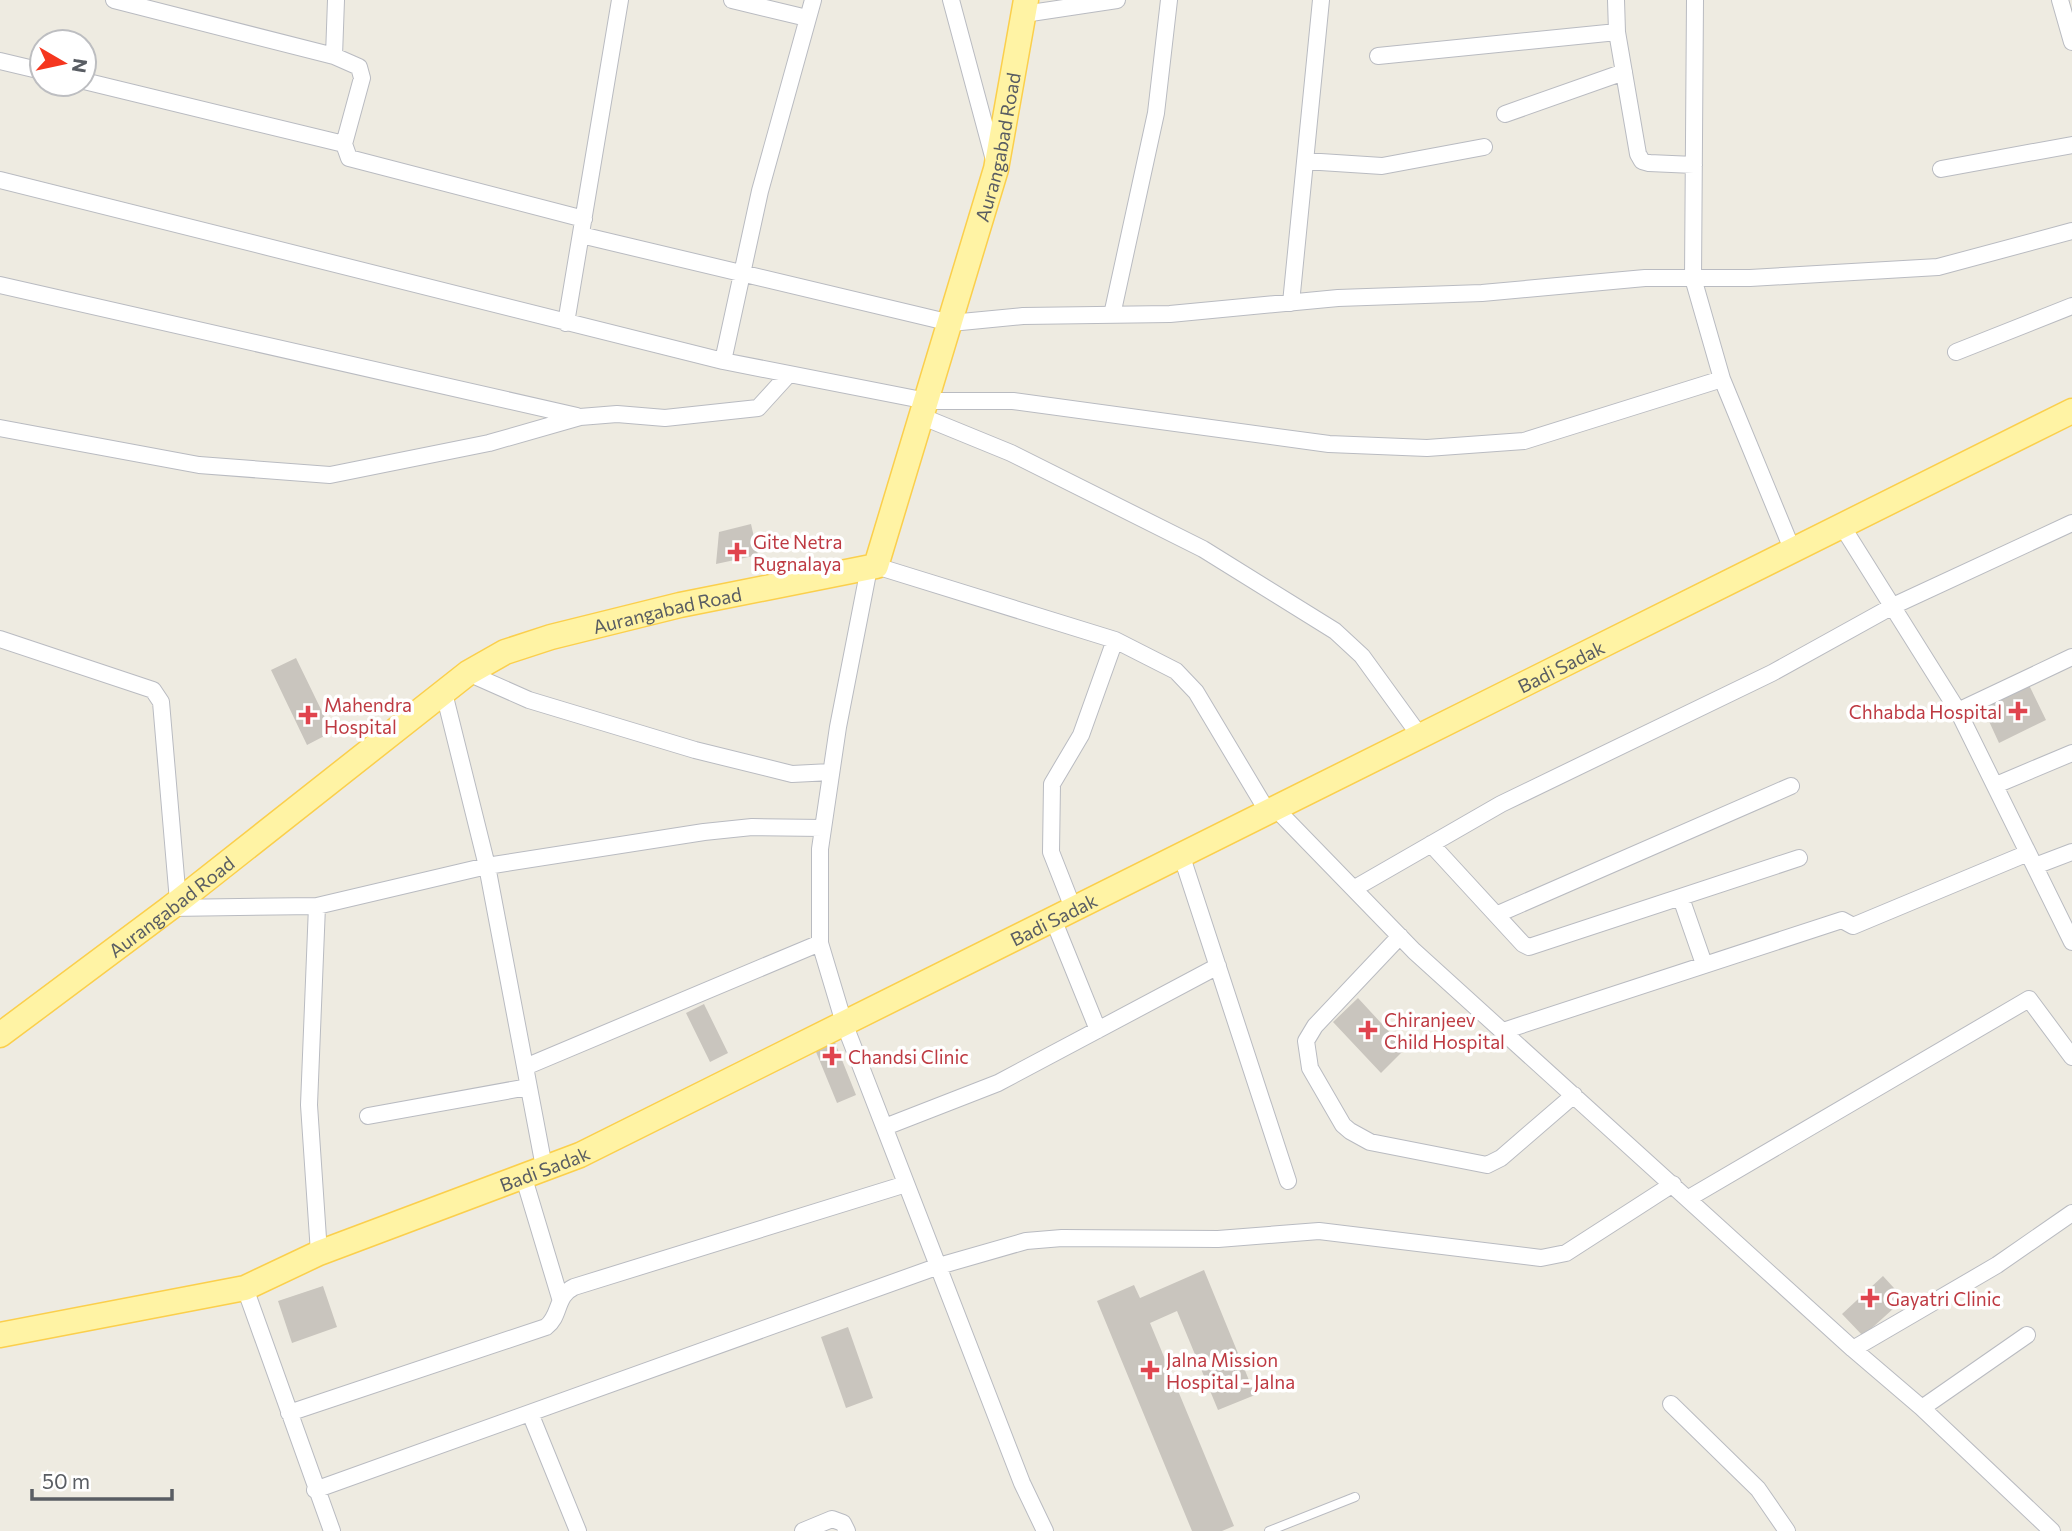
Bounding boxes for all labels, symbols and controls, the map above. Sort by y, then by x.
north arrow [28,28,98,98]
text: N [68,57,93,75]
street label: Aurangabad Road [969,71,1024,224]
place label: Gite Netra Rugnalaya [753,530,842,575]
marker: Gite Netra Rugnalaya [727,542,747,562]
street label: Aurangabad Road [590,582,744,638]
street label: Badi Sadak [1513,635,1608,697]
place label: Mahendra Hospital [324,693,412,738]
place label: Chhabda Hospital [1849,700,2002,723]
marker: Chhabda Hospital [2008,701,2028,721]
marker: Mahendra Hospital [298,705,318,725]
street label: Aurangabad Road [104,851,238,962]
street label: Badi Sadak [1006,888,1101,950]
place label: Chiranjeev Child Hospital [1384,1008,1505,1053]
marker: Chiranjeev Child Hospital [1358,1020,1378,1040]
place label: Chandsi Clinic [848,1045,969,1068]
marker: Chandsi Clinic [822,1046,842,1066]
street label: Badi Sadak [496,1141,593,1196]
place label: Gayatri Clinic [1886,1287,2001,1310]
marker: Gayatri Clinic [1860,1288,1880,1308]
place label: Jalna Mission Hospital - Jalna [1166,1348,1295,1393]
marker: Jalna Mission Hospital - Jalna [1140,1360,1160,1380]
scale bar [32,1458,172,1502]
text: 50 m [42,1468,90,1493]

